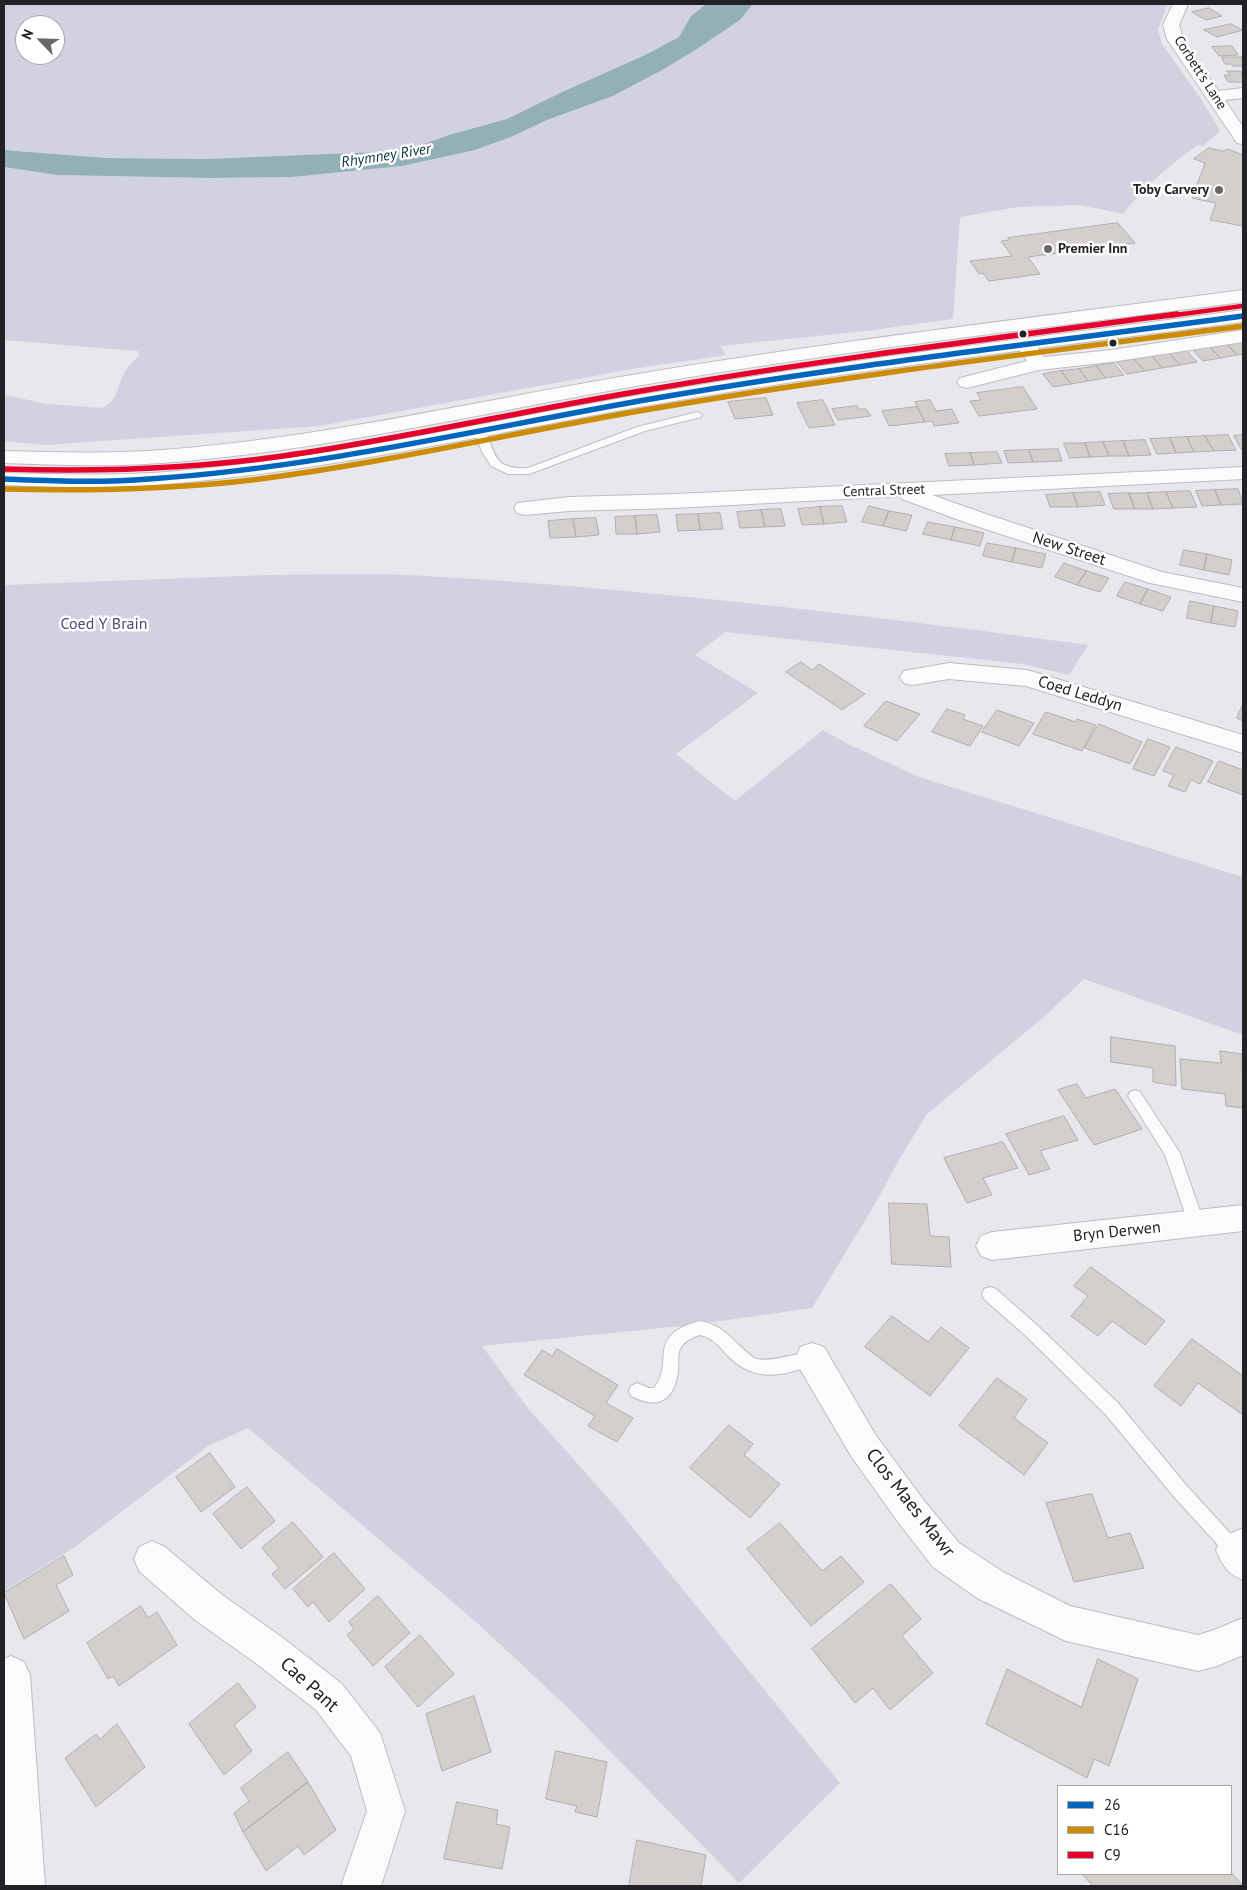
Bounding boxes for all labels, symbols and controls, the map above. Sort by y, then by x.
north arrow [15,15,65,65]
text: N [17,26,37,42]
street label: Corbett's Lane [1170,33,1230,113]
water label: Rhymney River [340,140,432,172]
place label: Toby Carvery [1133,182,1209,198]
marker: Toby Carvery [1213,184,1225,196]
place label: Premier Inn [1058,241,1127,257]
marker: Premier Inn [1042,243,1054,255]
unlabelled marker [1018,329,1028,339]
unlabelled marker [1108,338,1118,348]
street label: Central Street [843,481,925,501]
street label: New Street [1030,528,1108,570]
park label: Coed Y Brain [60,614,148,634]
street label: Coed Leddyn [1036,672,1124,716]
street label: Bryn Derwen [1072,1218,1162,1246]
street label: Clos Maes Mawr [860,1444,960,1562]
street label: Cae Pant [275,1653,343,1717]
legend [1057,1785,1232,1875]
text: 26 [1104,1795,1120,1814]
text: C16 [1104,1820,1129,1839]
text: C9 [1104,1845,1121,1864]

